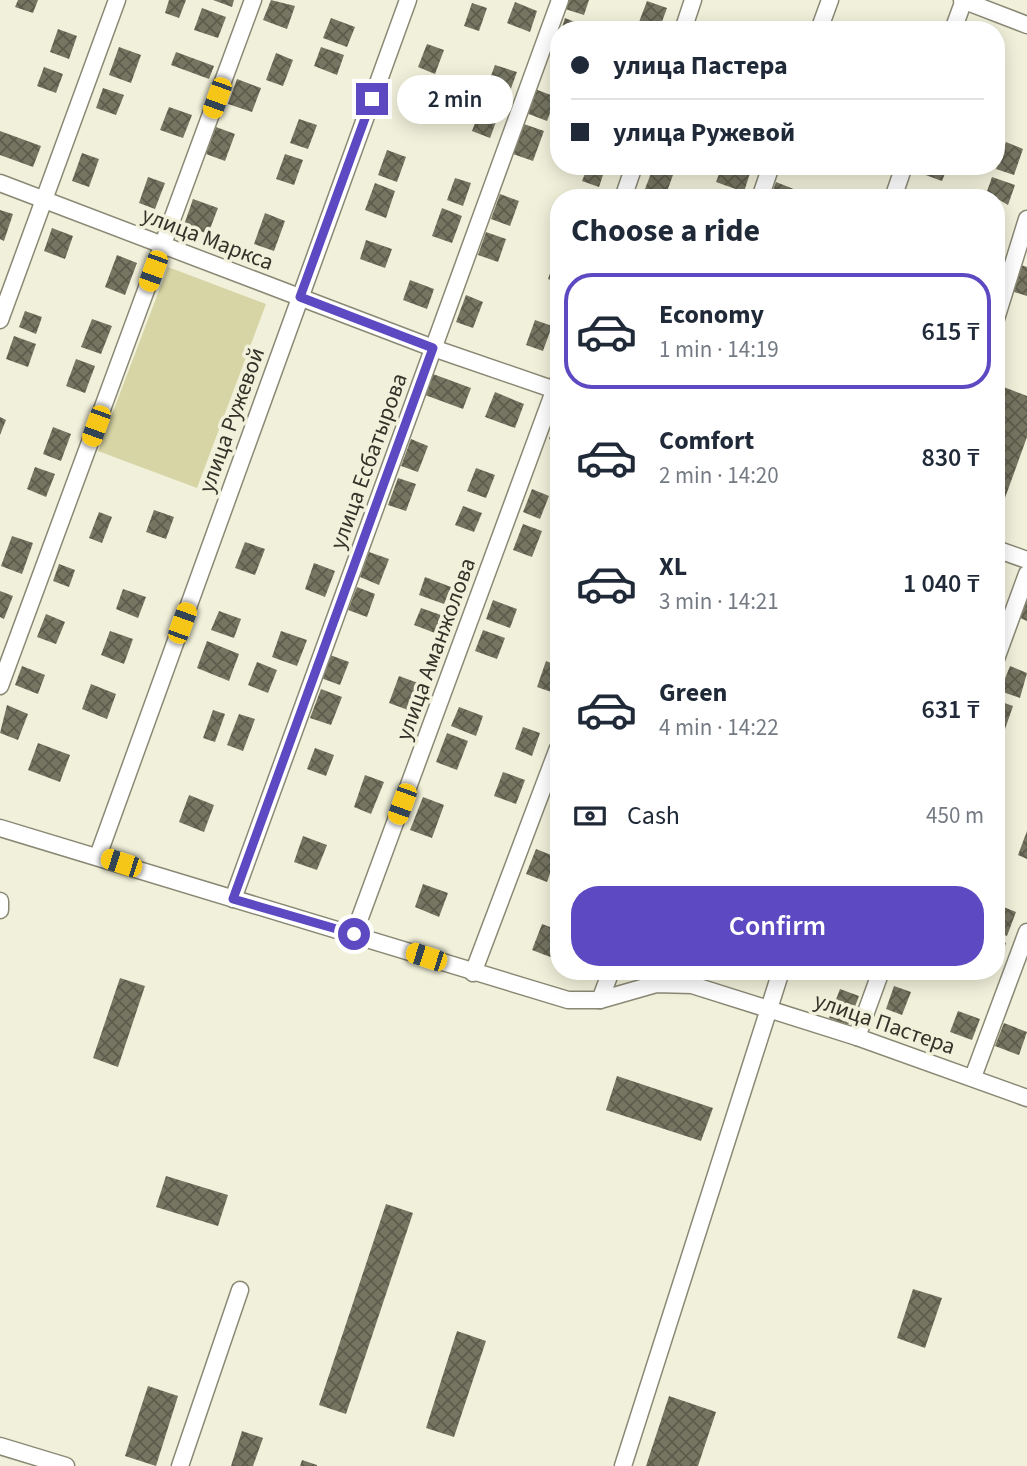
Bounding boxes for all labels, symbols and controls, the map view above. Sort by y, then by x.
text: улица Пастера [613,47,788,84]
callout: 2 min [396,74,512,124]
car [200,75,235,121]
route end [356,83,388,115]
text: 2 min [428,83,482,116]
text: улица Ружевой [613,114,795,151]
street label: улица Маркса [137,198,279,279]
text: Choose a ride [571,208,760,254]
car [136,248,171,294]
text: Economy [659,296,764,333]
icon: car [575,300,638,363]
text: 615 ₸ [921,313,980,350]
text: 1 min · 14:19 [659,333,779,366]
street label: улица Ружевой [190,343,273,497]
street label: улица Есбатырова [321,368,416,554]
car [79,403,114,449]
text: Comfort [659,422,754,459]
icon: car [575,426,638,489]
text: 830 ₸ [921,439,980,476]
text: 2 min · 14:20 [659,459,779,492]
text: XL [659,548,687,585]
icon: car [575,552,638,615]
street label: улица Аманжолова [387,553,484,745]
text: 1 040 ₸ [903,565,980,602]
text: 3 min · 14:21 [659,585,779,618]
car [165,600,200,646]
text: Green [659,674,727,711]
icon: car [575,678,638,741]
text: 631 ₸ [921,691,980,728]
text: 4 min · 14:22 [659,711,779,744]
car [385,781,420,827]
icon: cash [571,797,609,835]
text: Cash [627,797,680,834]
text: 450 m [926,799,984,832]
car [98,847,145,879]
button: Confirm [571,886,984,966]
route start [338,918,370,950]
car [403,941,450,973]
street label: улица Пастера [810,984,960,1063]

